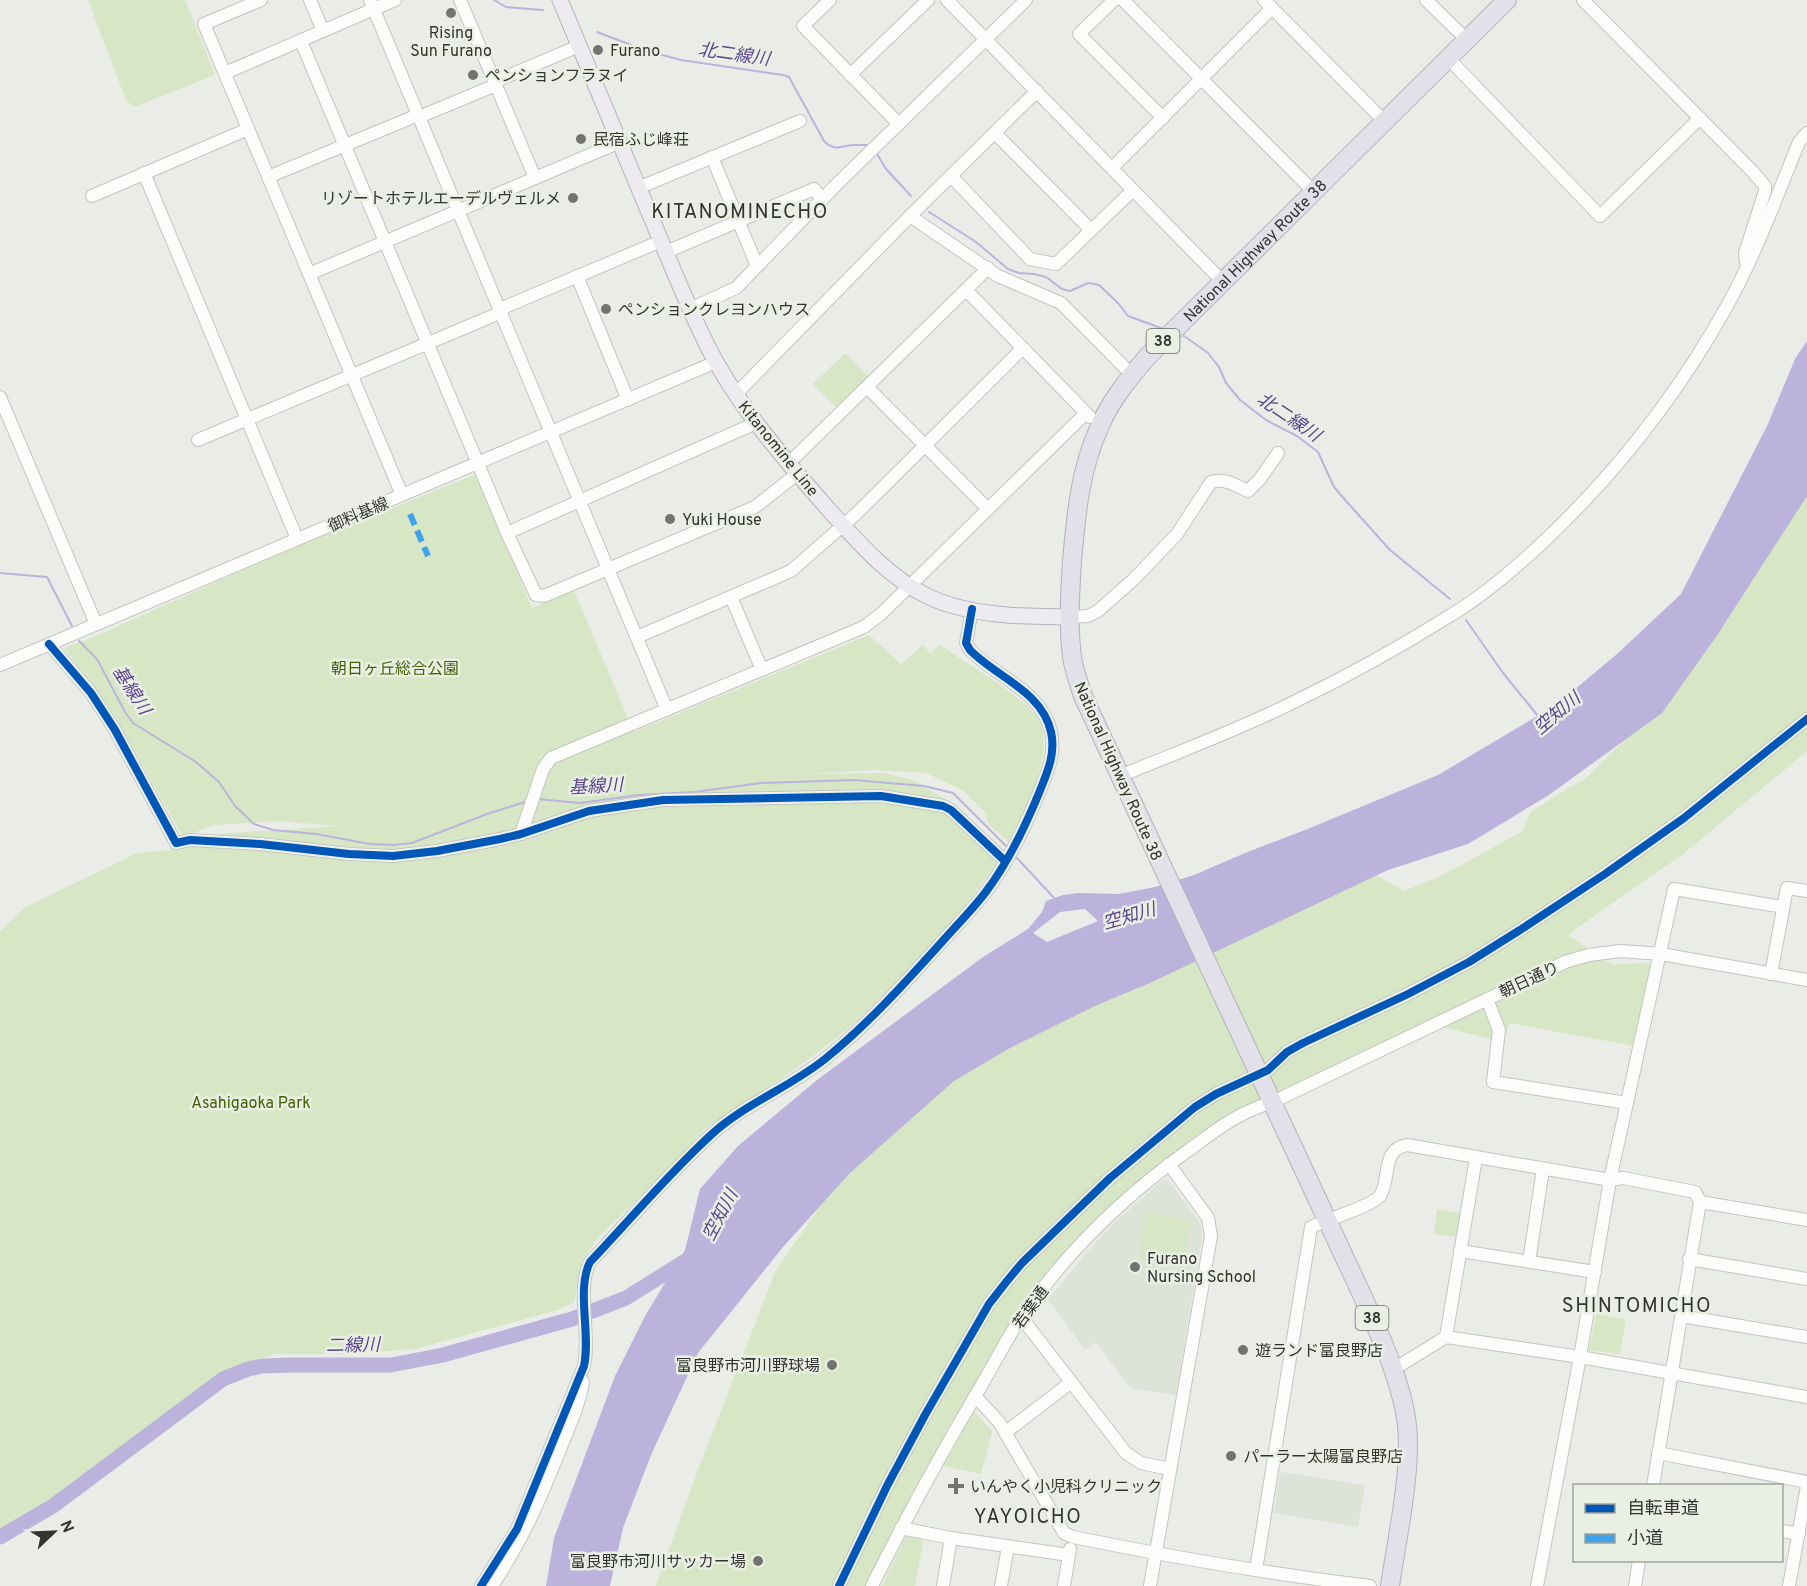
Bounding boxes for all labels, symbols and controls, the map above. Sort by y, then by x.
marker: Rising Sun Furano [444,6,458,20]
place label: Rising Sun Furano [410,24,492,62]
water label: 北二線川 [697,39,773,72]
place label: Furano [610,42,660,62]
marker: Furano [591,43,605,57]
place label: ペンションフラヌイ [485,67,629,87]
marker: ペンションフラヌイ [466,68,480,82]
place label: 民宿ふじ峰荘 [593,131,689,151]
marker: 民宿ふじ峰荘 [574,132,588,146]
street label: National Highway Route 38 [1180,176,1332,327]
place label: リゾートホテルエーデルヴェルメ [321,190,561,210]
marker: リゾートホテルエーデルヴェルメ [566,191,580,205]
district label: KITANOMINECHO [651,200,829,226]
place label: ペンションクレヨンハウス [618,301,810,321]
marker: ペンションクレヨンハウス [599,302,613,316]
road number: 38 [1146,329,1180,353]
water label: 北二線川 [1252,389,1326,449]
street label: Kitanomine Line [733,397,822,501]
street label: 御料基線 [325,494,392,538]
place label: Yuki House [682,511,762,531]
marker: Yuki House [663,512,677,526]
park label: 朝日ヶ丘総合公園 [331,660,459,680]
water label: 基線川 [106,662,156,721]
street label: National Highway Route 38 [1069,679,1166,864]
water label: 空知川 [1530,687,1588,740]
water label: 基線川 [569,774,626,800]
water label: 空知川 [1100,898,1160,936]
street label: 朝日通り [1497,958,1563,1003]
park label: Asahigaoka Park [191,1094,311,1114]
water label: 空知川 [698,1185,745,1245]
place label: Furano Nursing School [1147,1250,1256,1288]
marker: Furano Nursing School [1128,1260,1142,1274]
street label: 若葉通 [1009,1283,1054,1333]
district label: SHINTOMICHO [1562,1294,1712,1320]
road number: 38 [1356,1306,1388,1330]
water label: 二線川 [326,1334,382,1358]
place label: 遊ランド富良野店 [1255,1342,1383,1362]
marker: 遊ランド富良野店 [1236,1343,1250,1357]
place label: 富良野市河川野球場 [676,1357,820,1377]
marker: 富良野市河川野球場 [825,1358,839,1372]
place label: パーラー太陽富良野店 [1243,1448,1403,1468]
marker: パーラー太陽富良野店 [1224,1449,1238,1463]
marker: いんやく小児科クリニック [947,1477,965,1495]
place label: いんやく小児科クリニック [970,1478,1162,1498]
legend [1573,1484,1783,1562]
text: 自転車道 [1627,1498,1699,1521]
north arrow [24,1502,84,1562]
district label: YAYOICHO [974,1505,1082,1531]
text: N [55,1518,77,1536]
text: 小道 [1627,1528,1663,1551]
place label: 富良野市河川サッカー場 [570,1553,746,1573]
marker: 富良野市河川サッカー場 [751,1554,765,1568]

